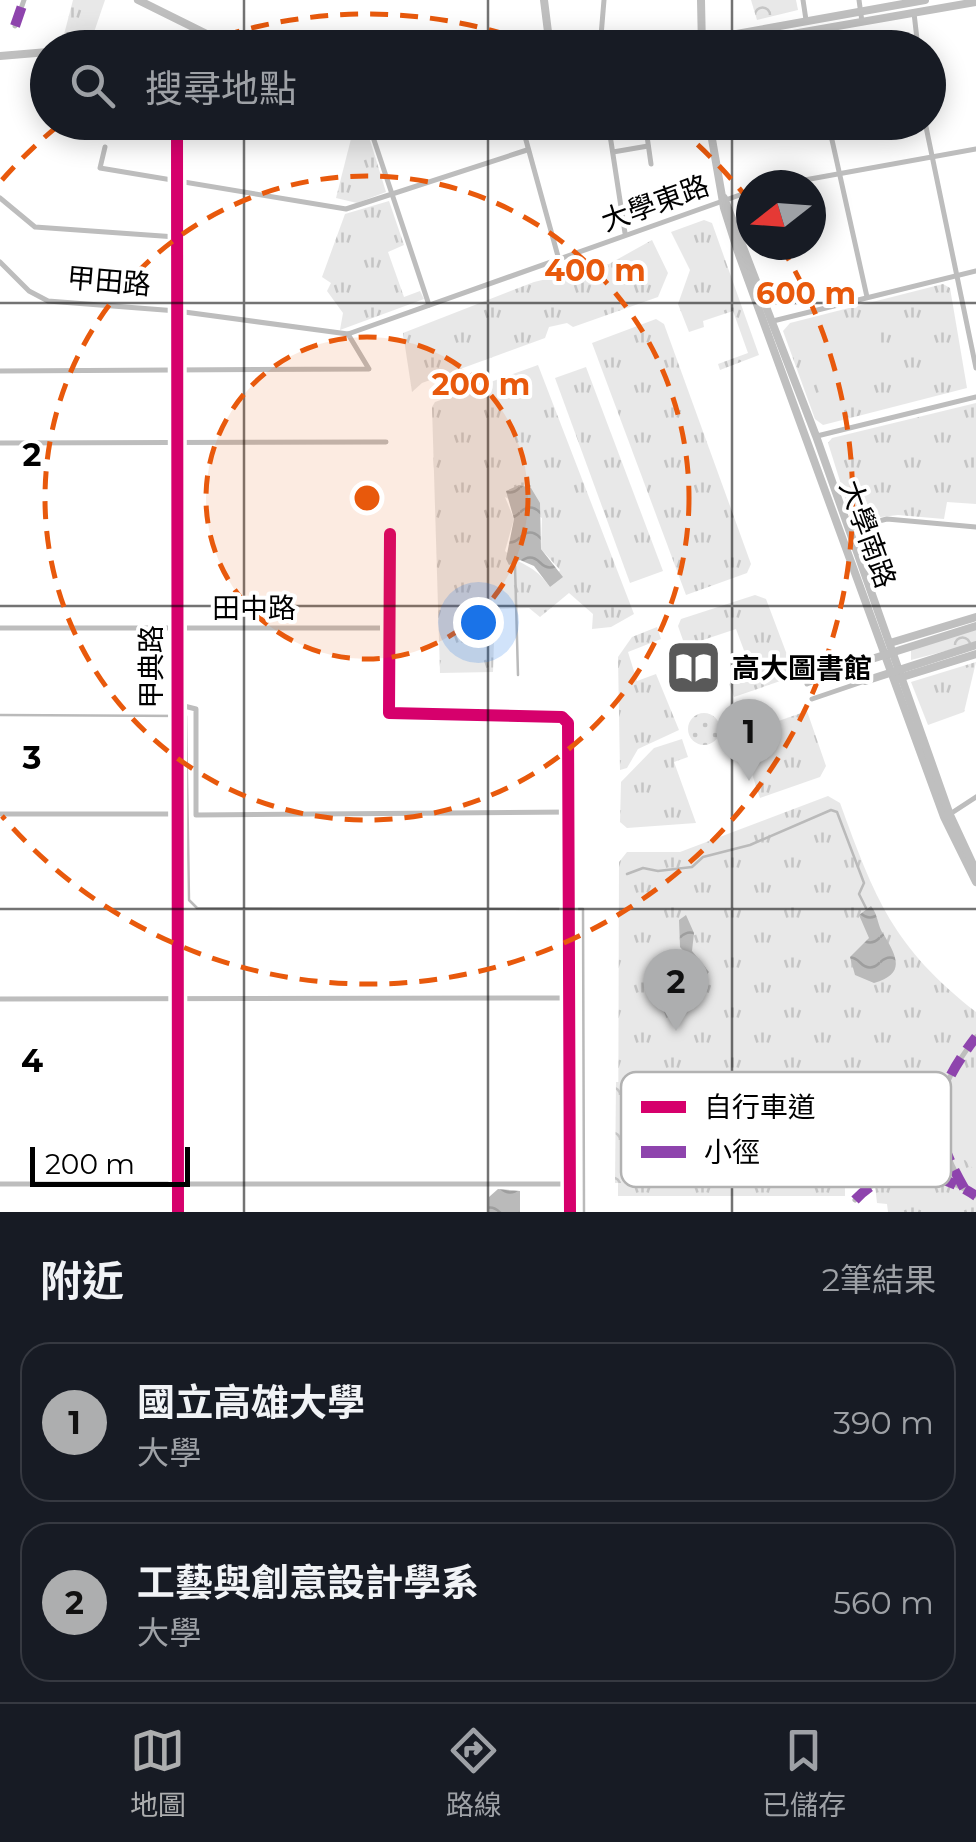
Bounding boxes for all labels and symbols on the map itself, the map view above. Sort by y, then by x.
street label: 大學東路 [597,168,713,238]
north arrow [736,170,826,260]
text: 400 m [544,252,646,289]
street label: 甲田路 [66,260,152,302]
text: 600 m [756,275,856,312]
text: 200 m [432,366,530,403]
text: 2 [23,435,41,474]
street label: 大學南路 [833,476,903,592]
centre of rings [349,480,385,516]
street label: 田中路 [212,591,296,625]
your location [453,597,504,648]
street label: 甲典路 [134,625,168,709]
library icon: 高大圖書館 [663,638,723,698]
place label: 高大圖書館 [732,651,872,685]
pin: 1 [716,698,782,781]
text: 3 [22,738,41,777]
pin: 2 [644,948,708,1031]
text: 4 [21,1041,43,1080]
legend [621,1072,951,1187]
text: 自行車道 [704,1090,816,1124]
text: 小徑 [704,1135,760,1169]
scale bar [30,1142,190,1186]

